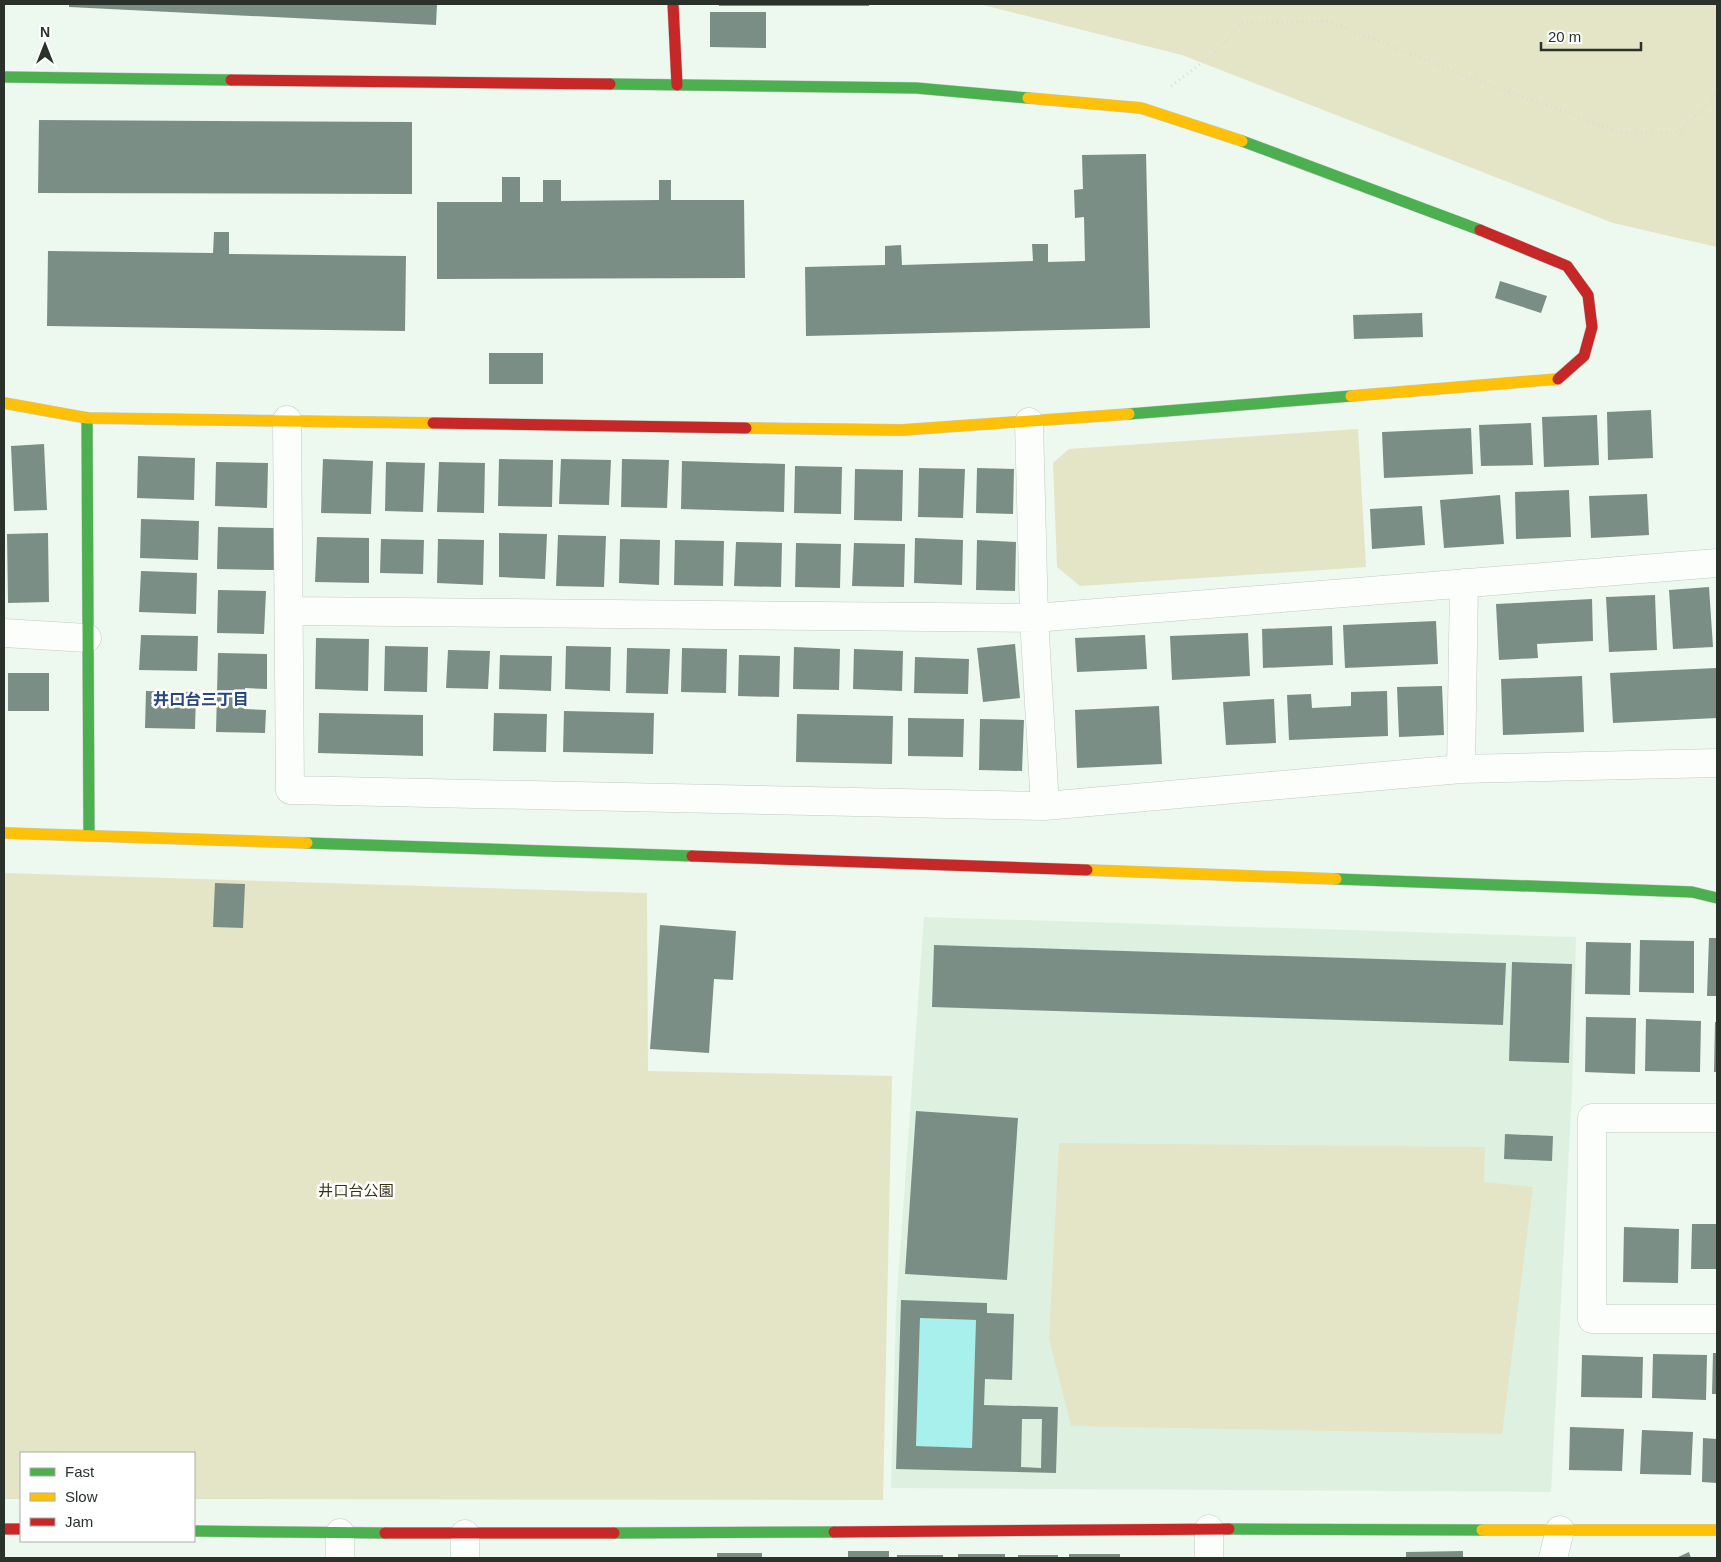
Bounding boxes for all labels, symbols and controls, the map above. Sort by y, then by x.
north arrow [20,20,70,70]
scale bar [1541,20,1641,52]
text: N [40,24,50,40]
text: 20 m [1548,28,1581,45]
district label: 井口台三丁目 [153,690,249,708]
park label: 井口台公園 [318,1182,394,1199]
legend [20,1452,195,1542]
text: Fast [65,1463,95,1480]
text: Slow [65,1488,98,1505]
text: Jam [65,1513,93,1530]

